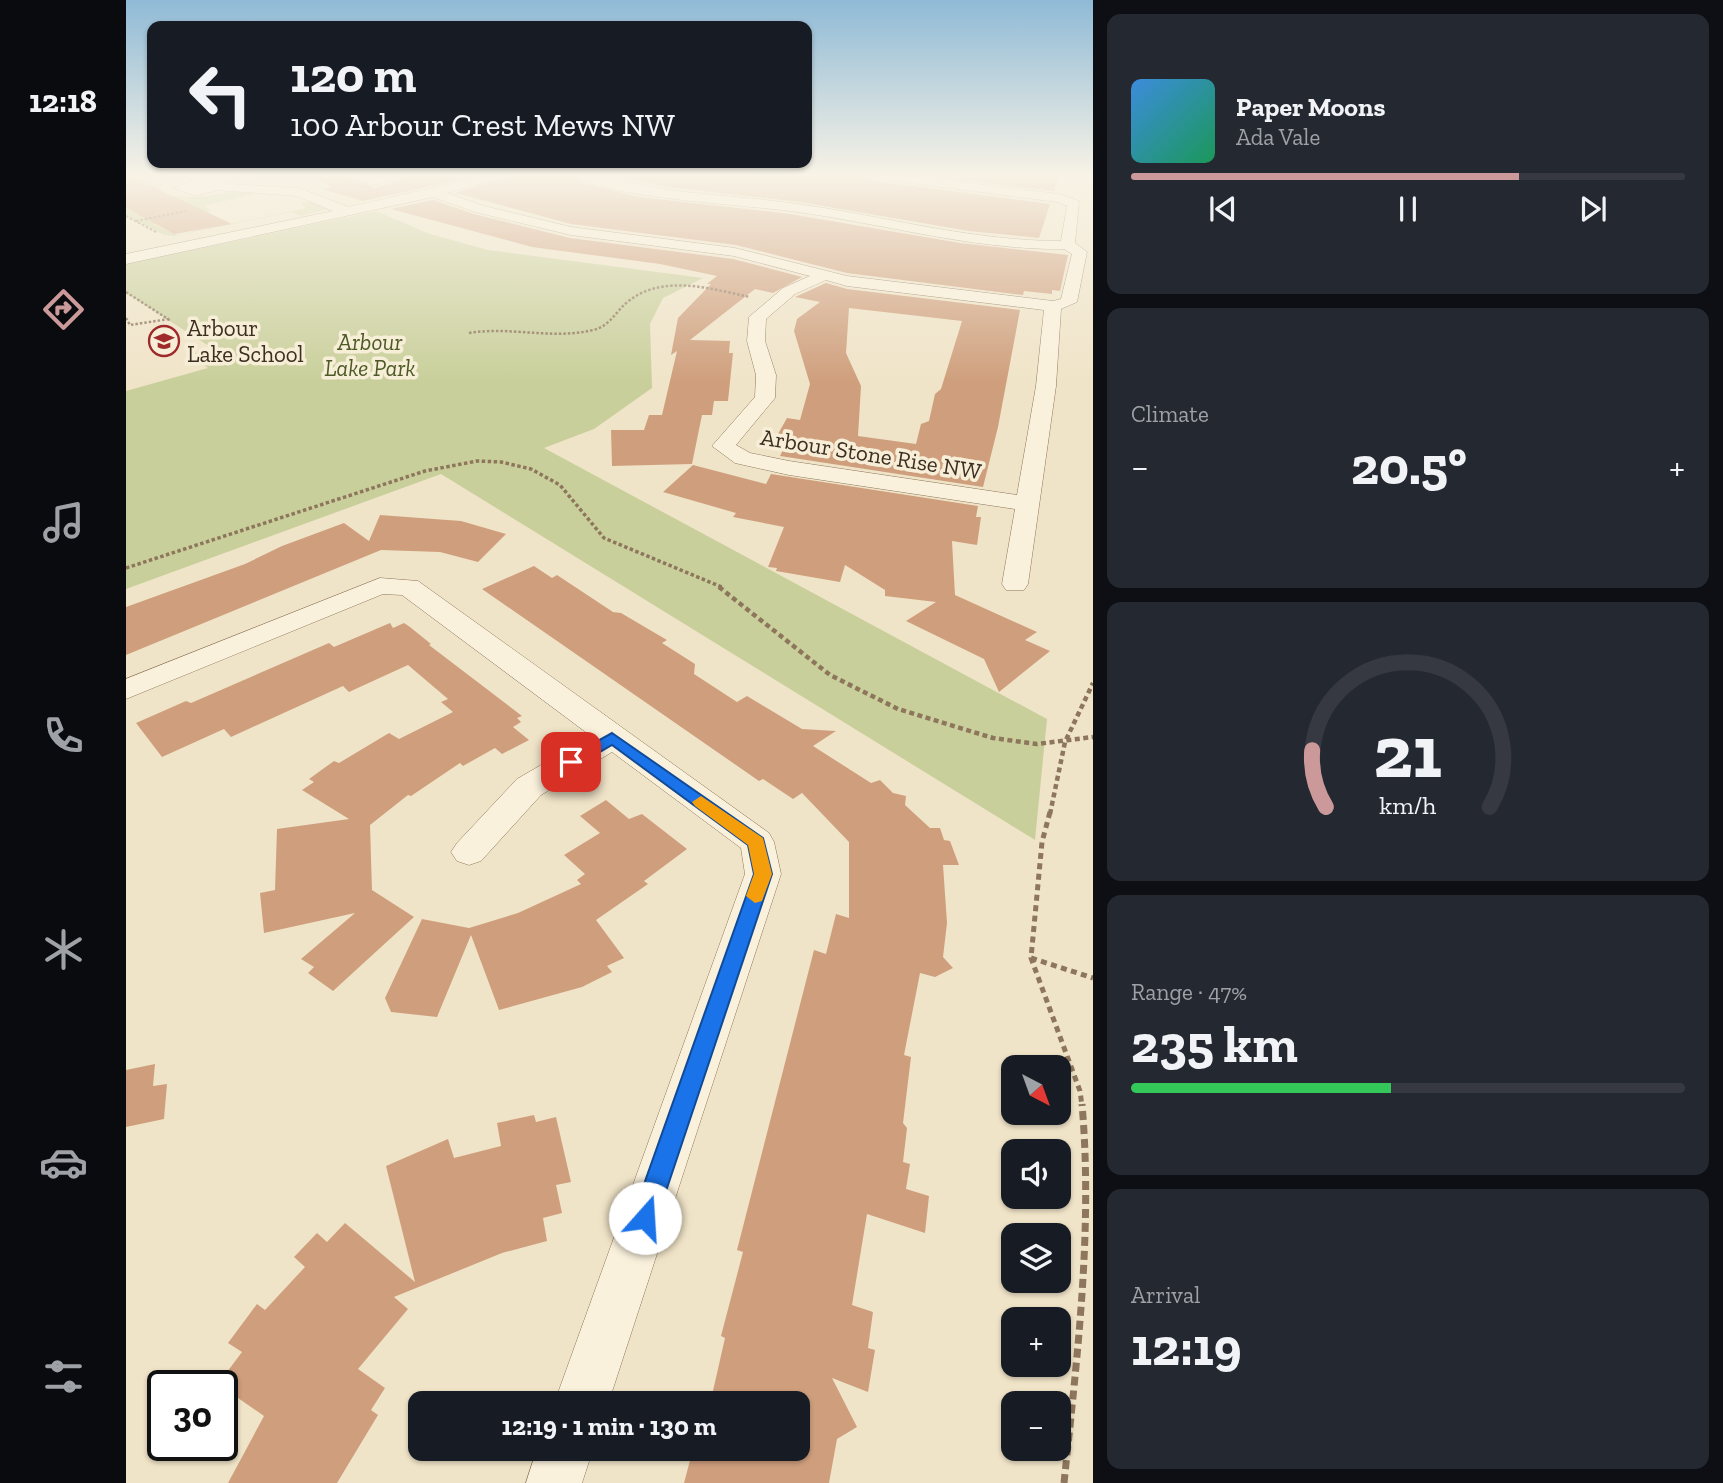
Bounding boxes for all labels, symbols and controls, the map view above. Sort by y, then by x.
text: 120 m [290,46,416,105]
icon: left [175,49,266,140]
text: 12:18 [29,82,97,120]
text: Paper Moons [1236,91,1385,123]
text: 100 Arbour Crest Mews NW [290,106,675,144]
text: Ada Vale [1236,123,1320,151]
icon: previous [1204,190,1242,228]
icon: pause [1389,190,1427,228]
icon: next [1574,190,1612,228]
icon: directions [39,285,88,334]
place label: Arbour Lake School [187,314,304,368]
school or university icon: Arbour Lake School [147,324,181,358]
park label: Arbour Lake Park [324,328,416,382]
text: Climate [1131,400,1209,428]
street label: Arbour Stone Rise NW [759,423,984,485]
text: 20.5° [1351,435,1467,497]
text: − [1131,444,1149,490]
text: + [1669,444,1685,490]
icon: music [39,498,88,547]
text: 21 [1374,709,1442,797]
icon: phone [39,711,88,760]
pin [541,732,601,792]
icon: arrive [552,743,590,781]
text: km/h [1379,790,1437,820]
icon: climate [39,925,88,974]
text: Range · 47% [1131,978,1247,1006]
text: 235 km [1131,1013,1298,1075]
north arrow [1001,1055,1071,1125]
map controls [1001,1055,1071,1461]
icon: car [39,1138,88,1187]
button: sound [1001,1139,1071,1209]
position arrow [608,1181,682,1255]
button: layers [1001,1223,1071,1293]
text: Arrival [1131,1281,1200,1309]
button: + [1001,1307,1071,1377]
text: 12:19 [1131,1316,1242,1378]
icon: filters [39,1352,88,1401]
speed limit sign: 30 [147,1370,238,1461]
button: − [1001,1391,1071,1461]
text: 12:19 · 1 min · 130 m [501,1410,717,1442]

